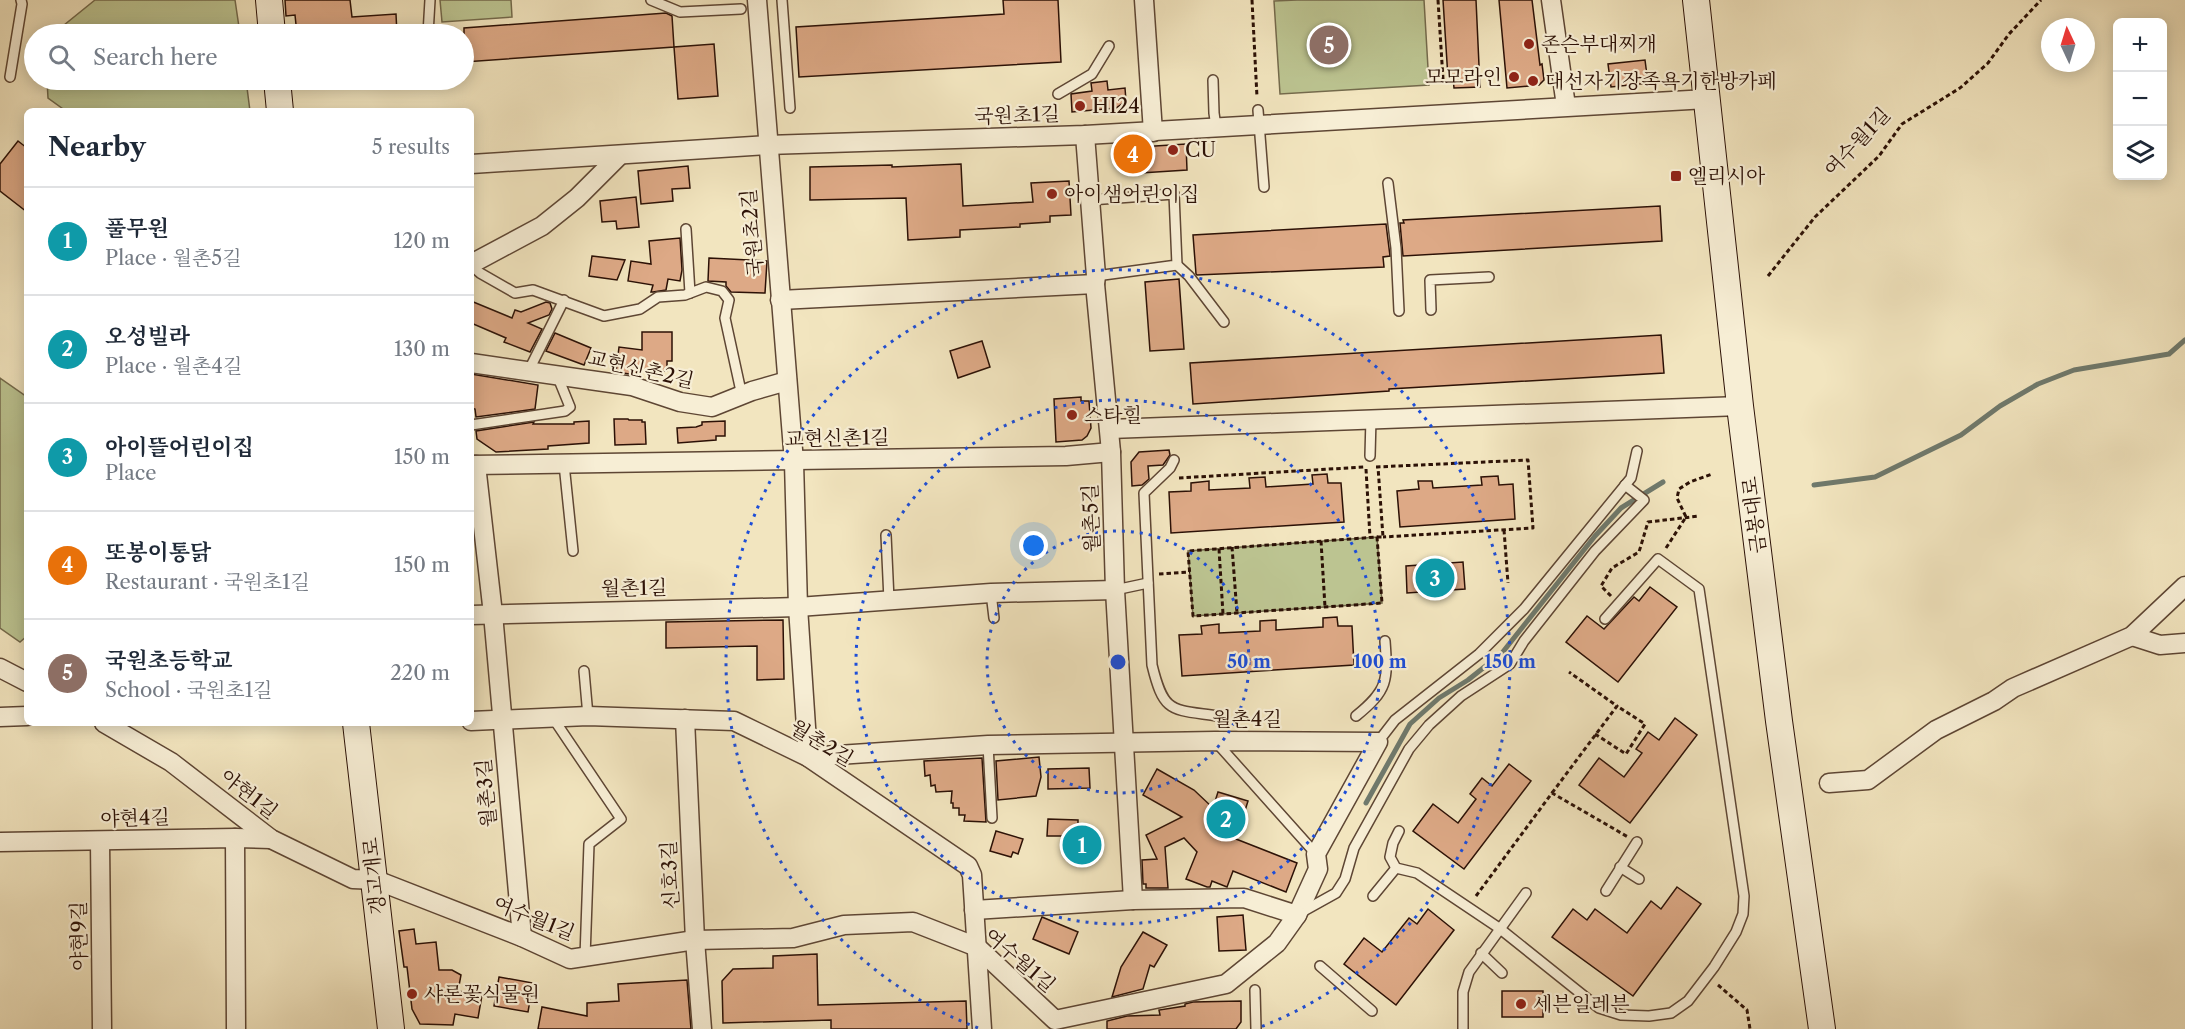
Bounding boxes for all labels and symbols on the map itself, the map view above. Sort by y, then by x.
north arrow [2041,18,2095,72]
pin: 5 [1310,22,1348,68]
place label: 존슨부대찌개 [1541,32,1657,56]
marker: 존슨부대찌개 [1522,37,1536,51]
place label: 모모라인 [1425,65,1502,89]
place label: 대선자기장족욕기한방카페 [1545,69,1777,93]
marker: 모모라인 [1507,70,1521,84]
marker: 대선자기장족욕기한방카페 [1526,74,1540,88]
place label: HI24 [1092,94,1140,118]
marker: HI24 [1073,99,1087,113]
street label: 국원초1길 [974,102,1060,128]
street label: 여수월1길 [1819,102,1895,182]
pin: 4 [1114,132,1152,176]
place label: CU [1185,138,1216,162]
marker: CU [1166,143,1180,157]
place label: 엘리시아 [1688,164,1766,188]
marker: 엘리시아 [1669,169,1683,183]
place label: 아이샘어린이집 [1064,182,1199,206]
marker: 아이샘어린이집 [1045,187,1059,201]
street label: 국원초2길 [736,188,768,278]
street label: 교현신촌2길 [586,345,696,393]
place label: 스타힐 [1084,403,1142,427]
marker: 스타힐 [1065,408,1079,422]
street label: 교현신촌1길 [784,425,890,451]
street label: 금봉대로 [1737,475,1771,555]
street label: 월촌5길 [1078,483,1104,553]
your location [1019,531,1048,560]
pin: 3 [1416,556,1454,600]
street label: 월촌1길 [601,575,667,601]
text: 50 m [1227,651,1271,673]
text: 100 m [1353,651,1407,673]
text: 150 m [1484,651,1536,673]
centre of rings [1108,652,1128,672]
street label: 월촌4길 [1212,707,1282,731]
street label: 월촌2길 [786,715,858,771]
street label: 월촌3길 [471,758,501,828]
street label: 야현1길 [215,764,283,824]
pin: 2 [1206,796,1246,842]
street label: 야현4길 [100,805,170,831]
pin: 1 [1062,822,1102,868]
street label: 갱고개로 [358,836,390,916]
street label: 신호3길 [656,840,684,910]
street label: 여수월1길 [490,891,578,945]
street label: 야현9길 [66,901,92,971]
street label: 여수월1길 [980,923,1060,997]
place label: 샤론꽃식물원 [424,982,540,1006]
marker: 샤론꽃식물원 [405,987,419,1001]
place label: 세븐일레븐 [1533,992,1630,1016]
marker: 세븐일레븐 [1514,997,1528,1011]

